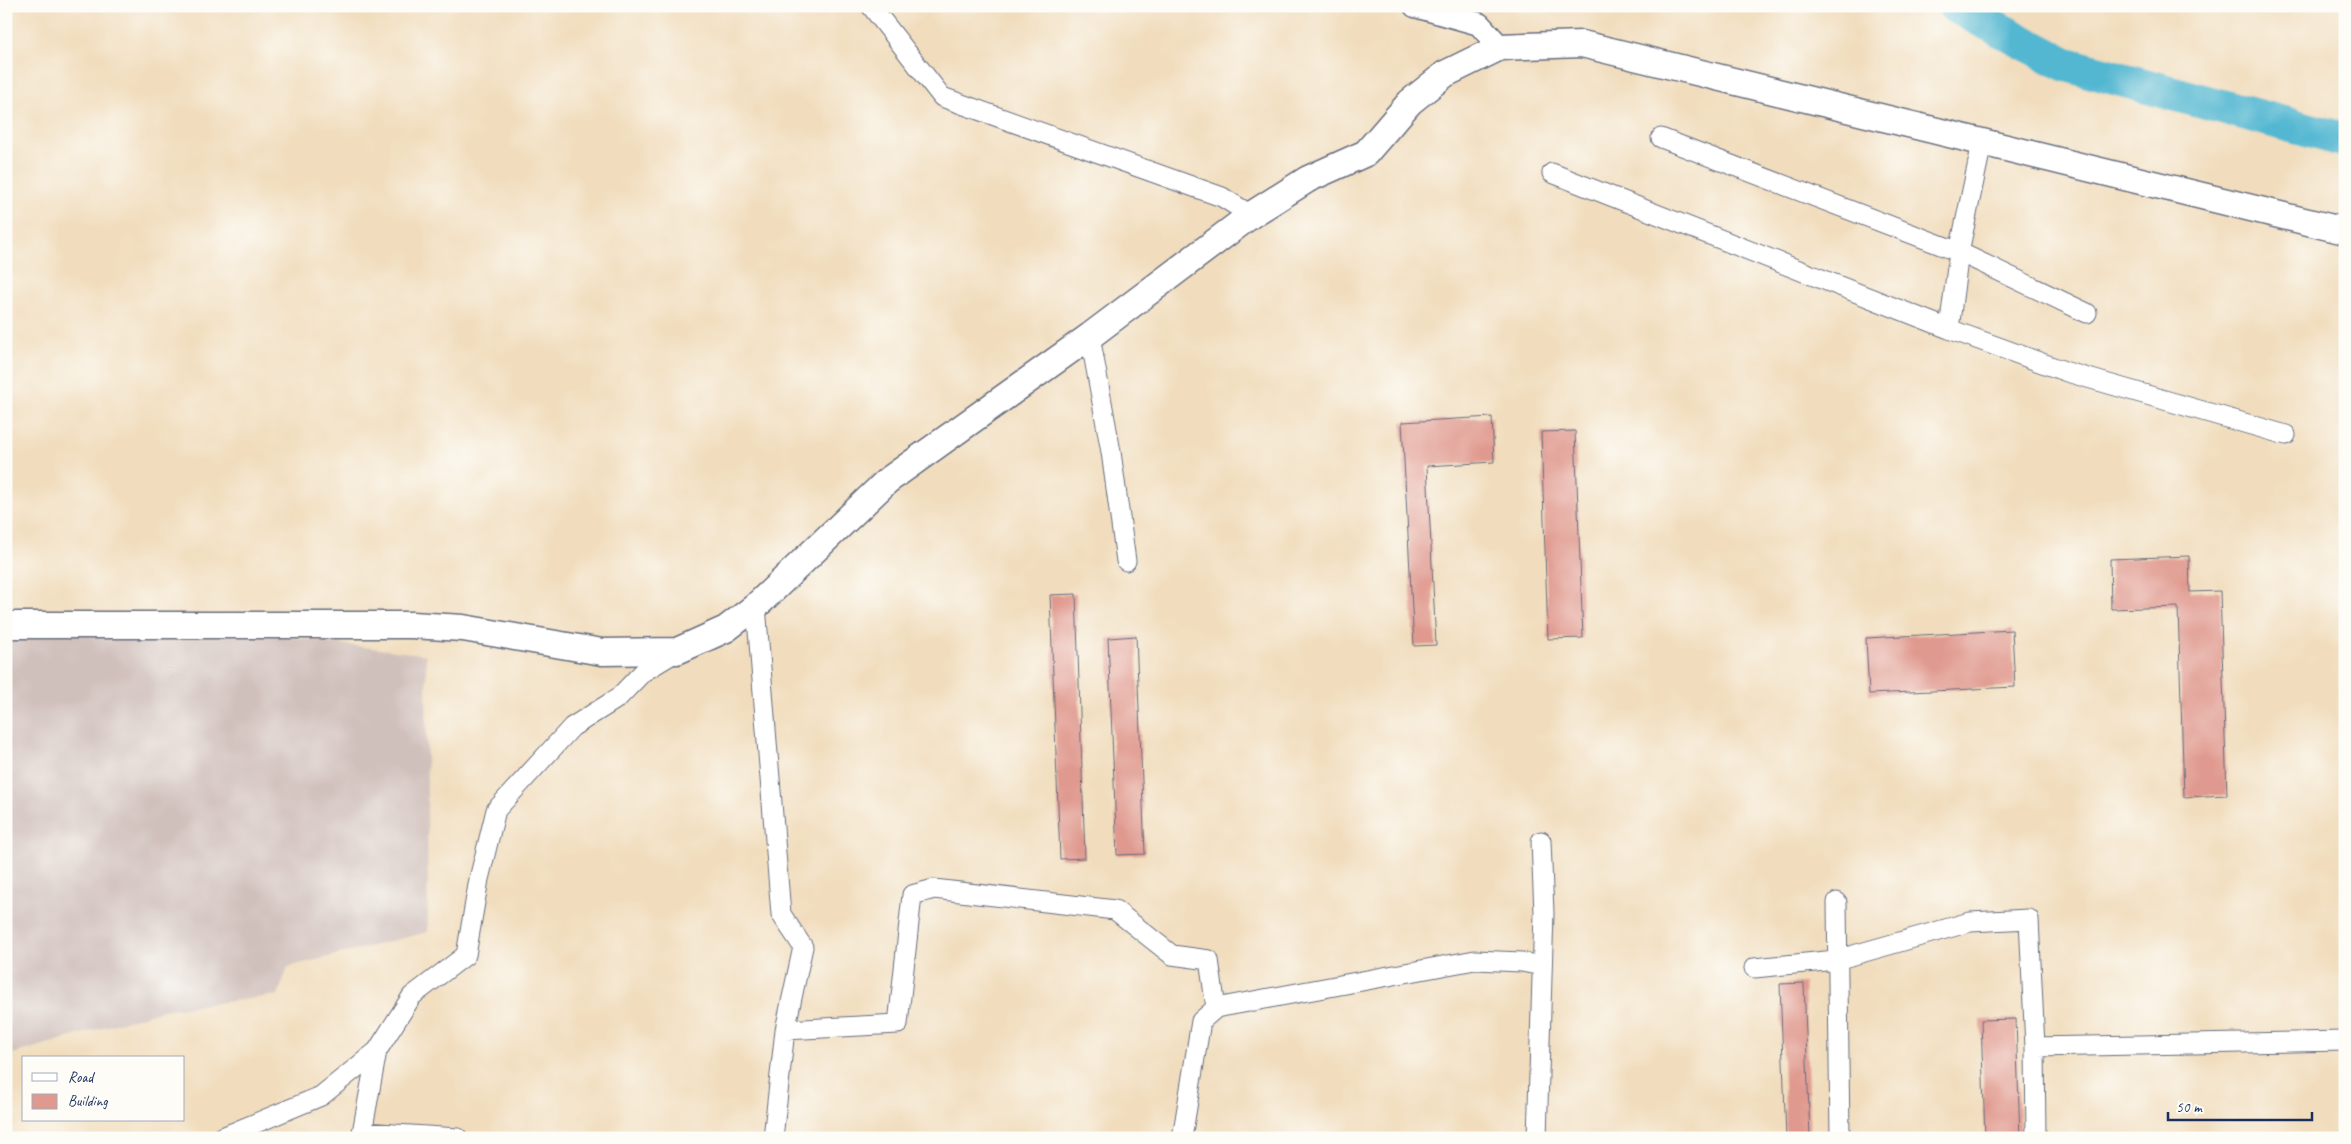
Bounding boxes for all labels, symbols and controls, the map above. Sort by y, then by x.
legend [22,1056,185,1122]
text: Road [68,1068,95,1087]
scale bar [2168,1089,2312,1121]
text: Building [68,1092,108,1111]
text: 50 m [2176,1098,2203,1117]

